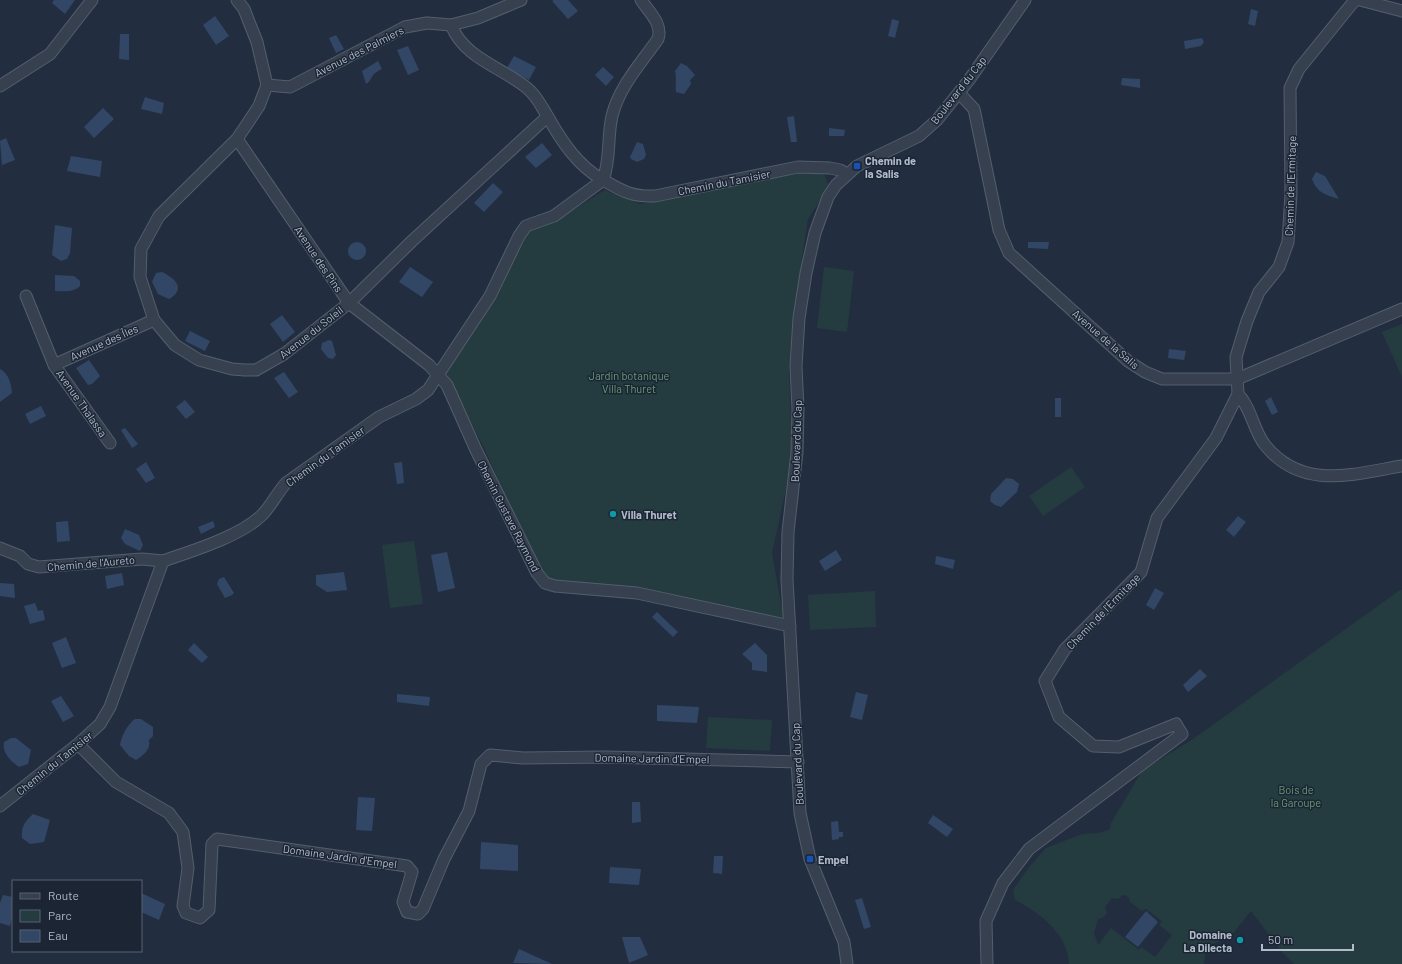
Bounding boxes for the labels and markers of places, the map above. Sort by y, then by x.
place label: Chemin de la Salis [865,154,916,180]
marker: Chemin de la Salis [852,161,862,171]
place label: Villa Thuret [621,508,677,521]
marker: Villa Thuret [608,509,618,519]
place label: Empel [818,853,849,866]
marker: Empel [805,854,815,864]
place label: Domaine La Dilecta [1184,928,1232,954]
marker: Domaine La Dilecta [1235,935,1245,945]

